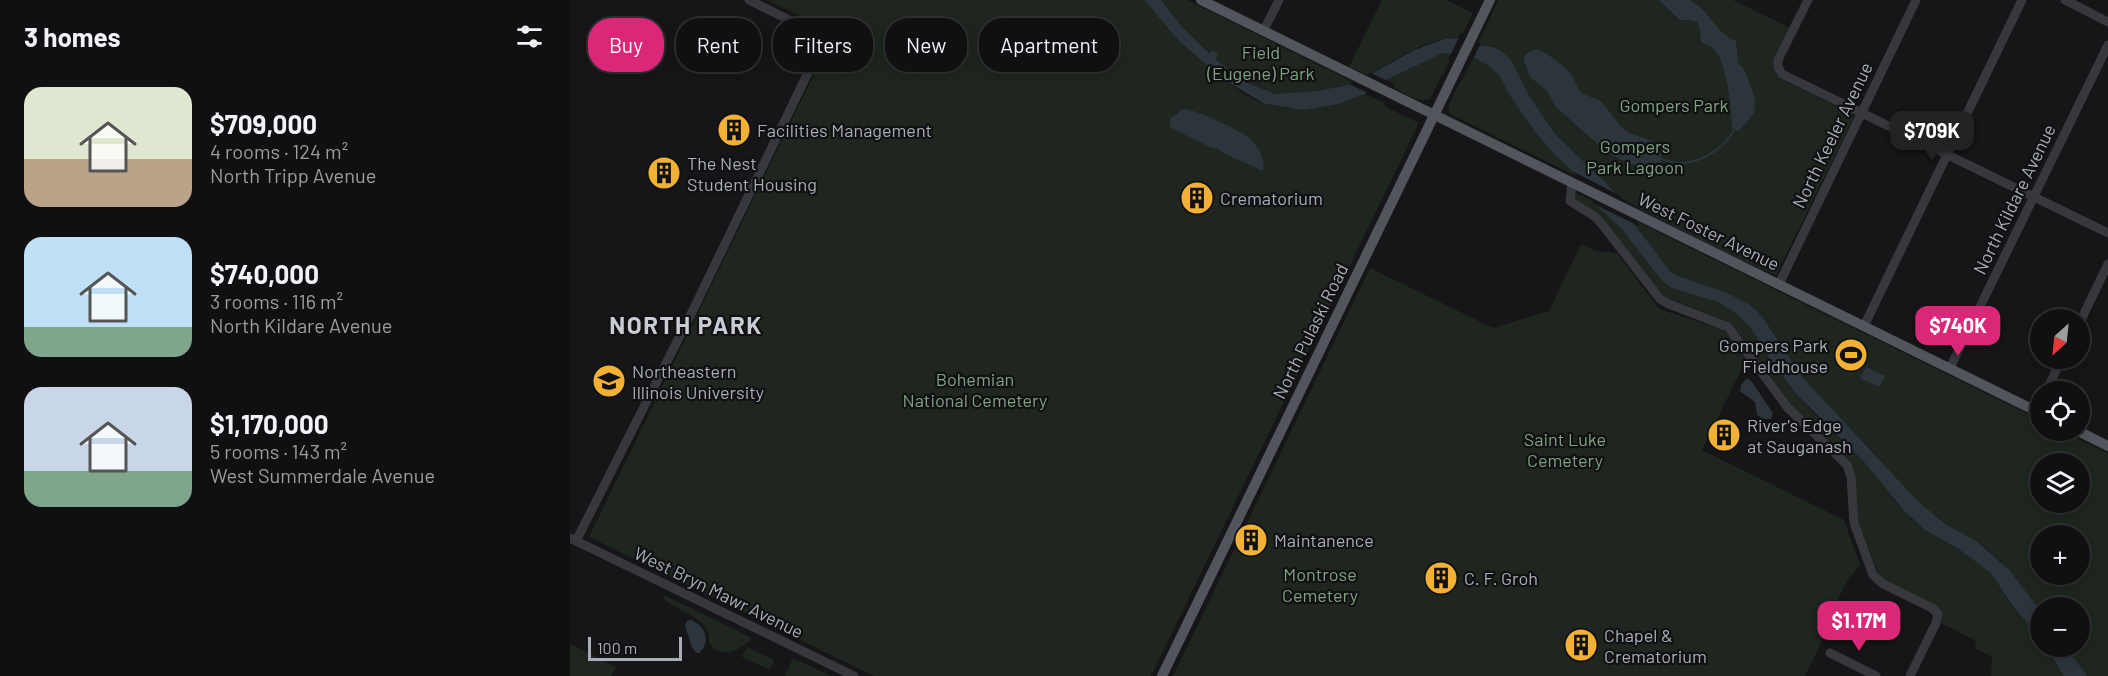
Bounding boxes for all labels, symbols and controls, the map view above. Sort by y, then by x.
chip: Buy [588,18,664,72]
chip: Rent [676,18,761,72]
chip: Filters [773,18,873,72]
chip: New [885,18,967,72]
chip: Apartment [979,18,1119,72]
icon: filters [513,20,546,53]
text: 3 homes [24,21,121,52]
park label: Field (Eugene) Park [1206,41,1315,84]
street label: North Keeler Avenue [1787,58,1877,212]
park label: Gompers Park [1619,94,1729,116]
text: $709,000 [210,108,317,139]
icon: home [72,111,144,183]
pin: $709K [1890,111,1974,162]
building icon: Facilities Management [716,112,752,148]
text: $709K [1904,118,1960,142]
place label: Facilities Management [757,119,932,141]
street label: North Kildare Avenue [1968,120,2060,278]
park label: Gompers Park Lagoon [1586,135,1684,178]
text: 4 rooms · 124 m² [210,139,348,163]
place label: The Nest Student Housing [687,152,817,195]
building icon: The Nest Student Housing [646,155,682,191]
text: North Tripp Avenue [210,163,376,187]
building icon: Crematorium [1179,180,1215,216]
place label: Crematorium [1220,187,1323,209]
street label: West Foster Avenue [1635,187,1783,275]
text: $740,000 [210,258,319,289]
street label: North Pulaski Road [1268,260,1352,402]
icon: home [72,261,144,333]
text: 3 rooms · 116 m² [210,289,343,313]
pin: $740K [1916,306,2000,357]
north arrow [2030,309,2090,369]
map controls [2030,309,2090,657]
district label: NORTH PARK [609,310,763,339]
text: North Kildare Avenue [210,313,393,337]
text: $740K [1929,313,1987,337]
place label: Gompers Park Fieldhouse [1719,334,1828,377]
sports icon: Gompers Park Fieldhouse [1833,337,1869,373]
place label: Northeastern Illinois University [632,360,764,403]
school or university icon: Northeastern Illinois University [591,363,627,399]
park label: Bohemian National Cemetery [903,368,1047,411]
button: locate [2030,381,2090,441]
text: $1,170,000 [210,408,329,439]
icon: home [72,411,144,483]
place label: River's Edge at Sauganash [1747,414,1852,457]
building icon: River's Edge at Sauganash [1706,417,1742,453]
park label: Saint Luke Cemetery [1524,428,1606,471]
text: 5 rooms · 143 m² [210,439,347,463]
button: layers [2030,453,2090,513]
text: West Summerdale Avenue [210,463,435,487]
building icon: Maintanence [1233,522,1269,558]
button: + [2030,525,2090,585]
place label: Maintanence [1274,529,1374,551]
street label: West Bryn Mawr Avenue [631,541,807,643]
building icon: C. F. Groh [1423,560,1459,596]
park label: Montrose Cemetery [1282,563,1358,606]
place label: C. F. Groh [1464,567,1538,589]
button: − [2030,597,2090,657]
pin: $1.17M [1810,601,1908,652]
text: $1.17M [1831,608,1887,632]
place label: Chapel & Crematorium [1604,624,1707,667]
building icon: Chapel & Crematorium [1563,627,1599,663]
scale bar [588,634,682,662]
text: 100 m [597,638,637,657]

